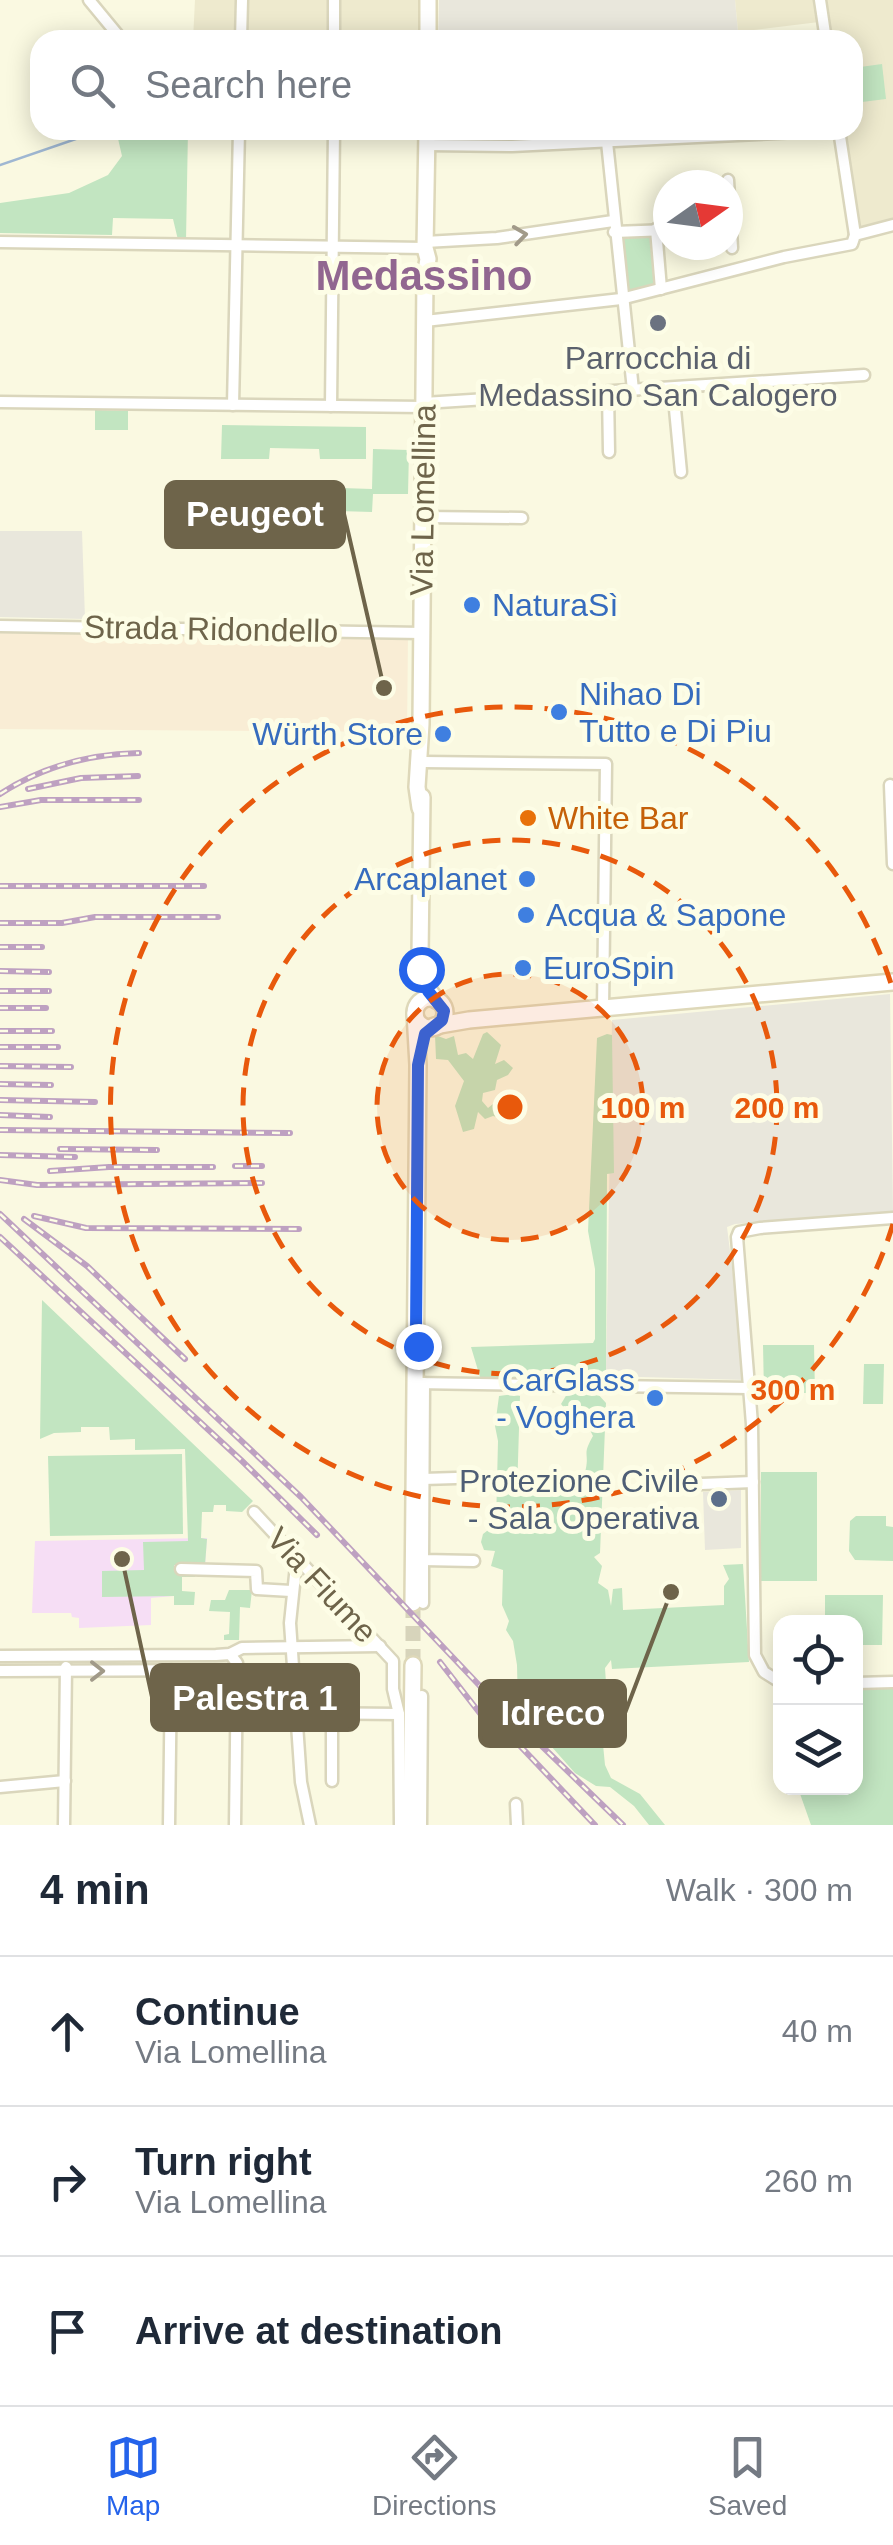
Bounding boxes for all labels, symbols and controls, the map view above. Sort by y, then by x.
search box [30,30,863,140]
icon: search [65,58,120,113]
text: Search here [145,64,352,106]
north arrow [653,170,743,260]
one-way arrow [511,225,528,246]
district label: Medassino [315,252,533,299]
marker: Parrocchia di Medassino San Calogero [647,312,669,334]
place label: Parrocchia di Medassino San Calogero [478,340,838,413]
street label: Via Lomellina [403,404,443,596]
callout: Peugeot [166,482,344,547]
text: Peugeot [186,494,324,533]
place label: NaturaSì [492,587,618,623]
marker: NaturaSì [461,594,483,616]
street label: Strada Ridondello [84,609,338,649]
place label: Nihao Di Tutto e Di Piu [579,676,772,749]
marker: Nihao Di Tutto e Di Piu [548,701,570,723]
place label: Würth Store [252,716,423,752]
marker: Würth Store [432,723,454,745]
place label: White Bar [548,800,689,836]
marker: White Bar [517,807,539,829]
place label: Arcaplanet [354,861,507,897]
marker: Arcaplanet [516,868,538,890]
place label: Acqua & Sapone [546,897,786,933]
marker: Acqua & Sapone [515,904,537,926]
route start [399,947,445,993]
place label: EuroSpin [543,950,675,986]
marker: EuroSpin [512,957,534,979]
centre of rings [492,1089,528,1125]
text: 100 m [600,1091,686,1124]
text: 200 m [734,1091,820,1124]
route end [396,1324,442,1370]
place label: CarGlass - Voghera [496,1362,635,1435]
text: 300 m [750,1373,836,1406]
marker: CarGlass - Voghera [644,1387,666,1409]
place label: Protezione Civile - Sala Operativa [459,1463,699,1536]
marker: Protezione Civile - Sala Operativa [708,1488,730,1510]
street label: Via Fiume [260,1520,384,1650]
map controls [773,1615,863,1795]
button: locate [773,1615,863,1705]
one-way arrow [90,1660,106,1682]
callout: Palestra 1 [152,1665,358,1730]
text: Palestra 1 [172,1678,338,1717]
callout: Idreco [480,1681,625,1746]
text: Idreco [500,1693,606,1732]
button: layers [773,1705,863,1795]
text: 4 min [40,1866,150,1913]
text: Walk · 300 m [666,1872,853,1908]
text: Continue [135,1991,300,2033]
icon: ahead [40,2004,95,2059]
text: 40 m [782,2013,853,2049]
text: Via Lomellina [135,2034,327,2070]
text: Turn right [135,2141,312,2183]
icon: right [40,2154,95,2209]
text: 260 m [764,2163,853,2199]
text: Via Lomellina [135,2184,327,2220]
icon: arrive [40,2304,95,2359]
text: Arrive at destination [135,2310,502,2352]
tab: Map [106,2430,161,2522]
tab: Directions [372,2430,497,2522]
tab: Saved [708,2430,787,2522]

